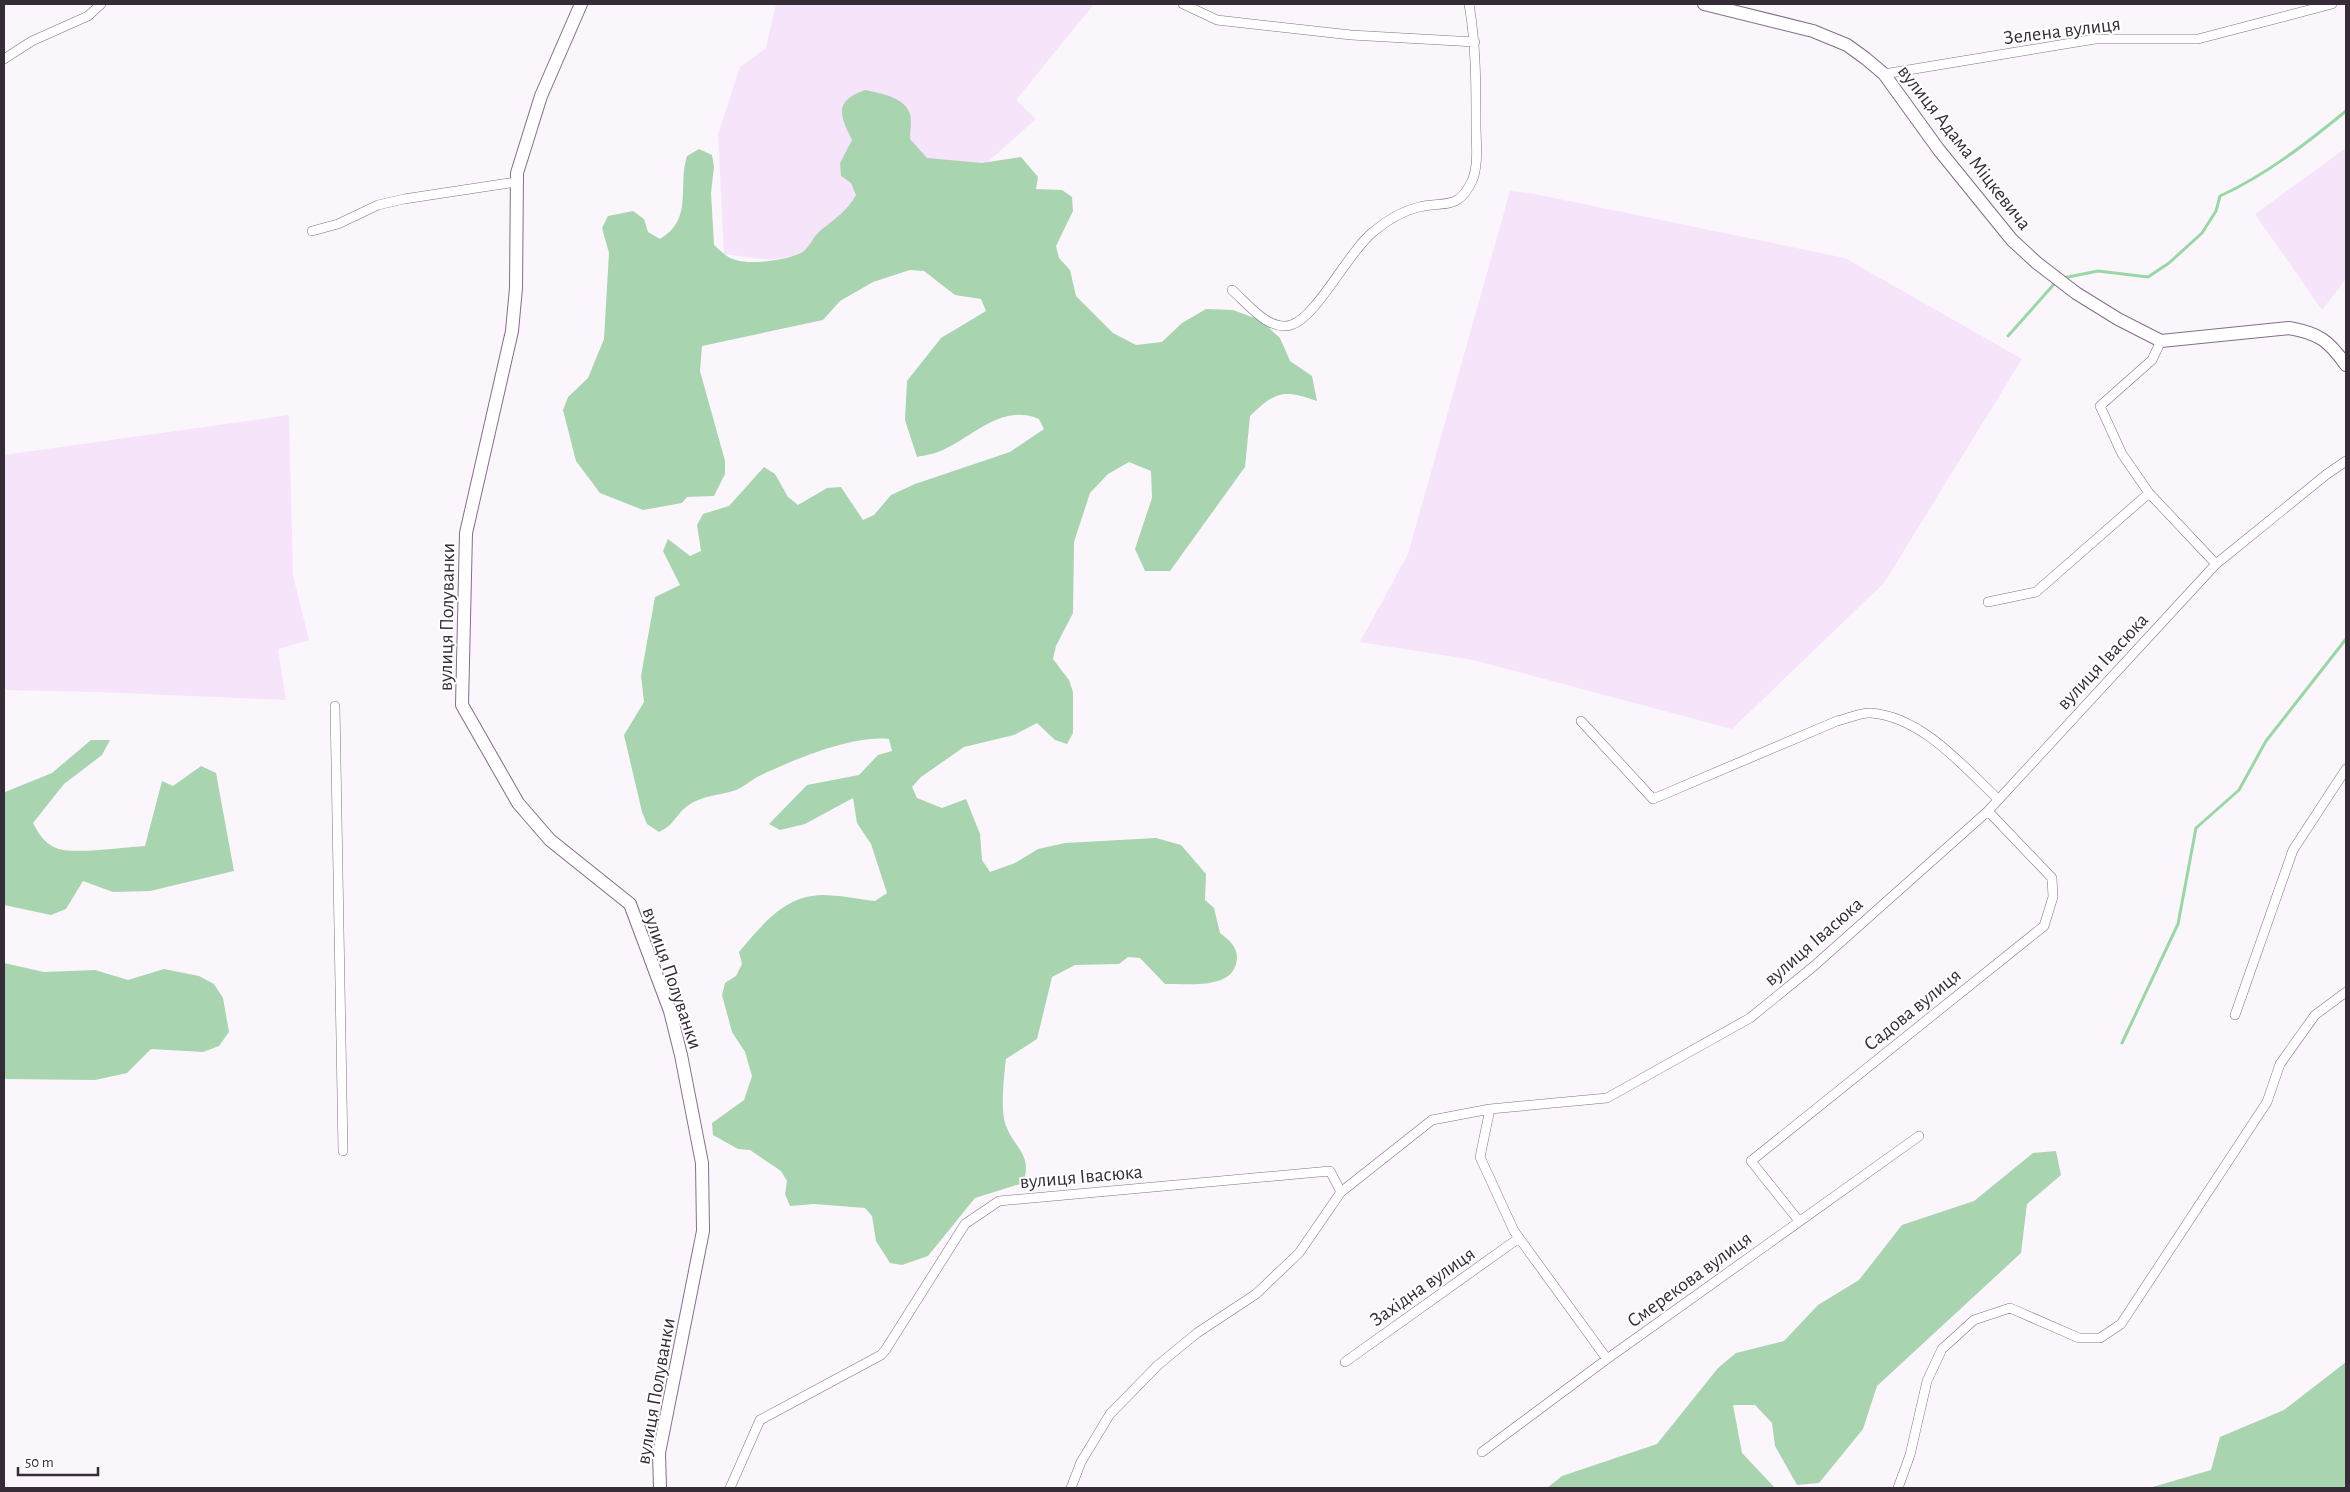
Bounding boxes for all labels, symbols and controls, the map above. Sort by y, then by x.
street label: Зелена вулиця [2002,14,2122,48]
street label: вулиця Адама Міцкевича [1894,61,2035,234]
street label: вулиця Полуванки [436,543,458,691]
street label: вулиця Івасюка [2053,610,2152,714]
street label: вулиця Івасюка [1761,894,1867,990]
street label: вулиця Полуванки [638,905,706,1052]
street label: Садова вулиця [1860,965,1965,1055]
street label: вулиця Івасюка [1019,1162,1143,1192]
street label: Смерекова вулиця [1624,1228,1756,1332]
street label: Західна вулиця [1366,1243,1479,1330]
street label: вулиця Полуванки [633,1316,679,1466]
scale bar [18,1444,98,1476]
text: 50 m [25,1455,54,1470]

